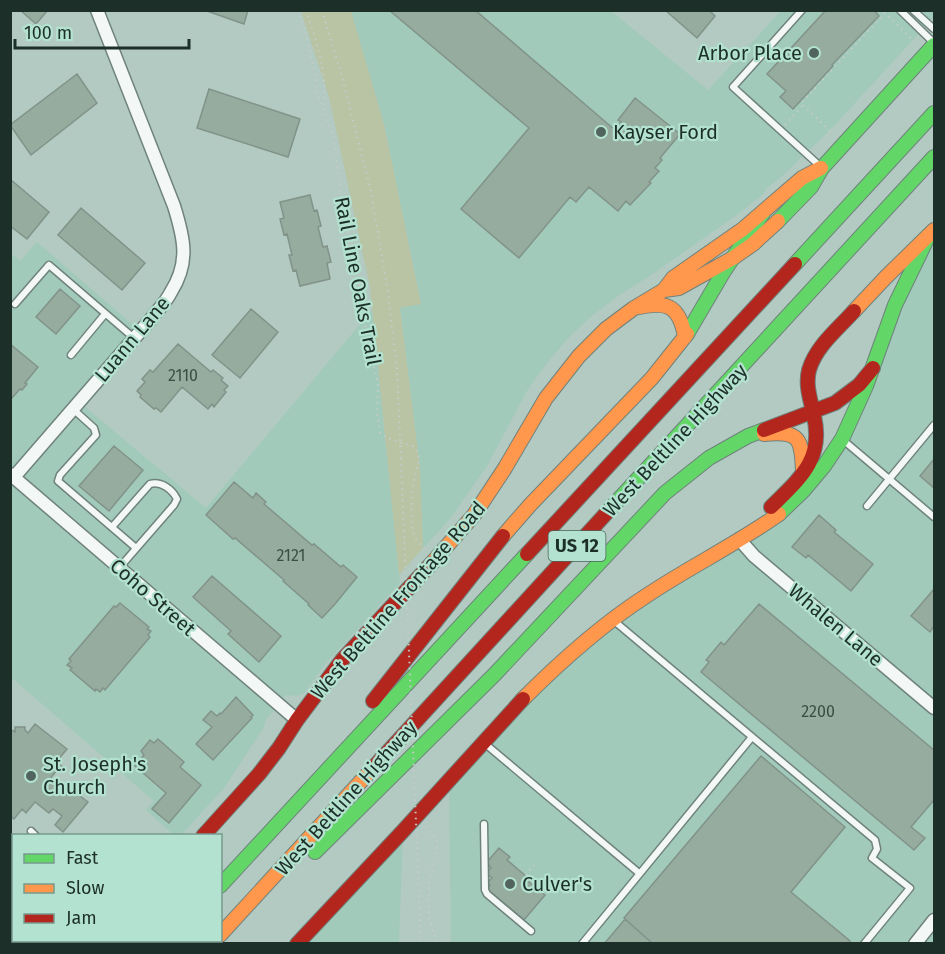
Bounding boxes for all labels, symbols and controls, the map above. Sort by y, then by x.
scale bar [15,12,189,50]
text: 100 m [24,22,72,44]
place label: Arbor Place [698,41,802,65]
marker: Arbor Place [807,46,821,60]
place label: Kayser Ford [613,120,718,144]
marker: Kayser Ford [594,125,608,139]
street label: Rail Line Oaks Trail [330,195,386,368]
street label: Luann Lane [89,291,175,387]
street label: West Beltline Highway [598,358,752,521]
house number: 2110 [168,366,198,385]
street label: West Beltline Frontage Road [306,496,490,704]
road number: US 12 [548,531,606,561]
house number: 2121 [277,546,305,565]
street label: Coho Street [105,553,201,641]
street label: Whalen Lane [784,579,888,671]
house number: 2200 [801,702,835,721]
street label: West Beltline Highway [270,715,422,880]
place label: St. Joseph's Church [43,752,146,799]
marker: St. Joseph's Church [24,769,38,783]
legend [12,834,222,942]
text: Fast [66,847,99,869]
place label: Culver's [522,872,592,896]
text: Slow [66,877,105,899]
marker: Culver's [503,877,517,891]
text: Jam [66,907,97,929]

